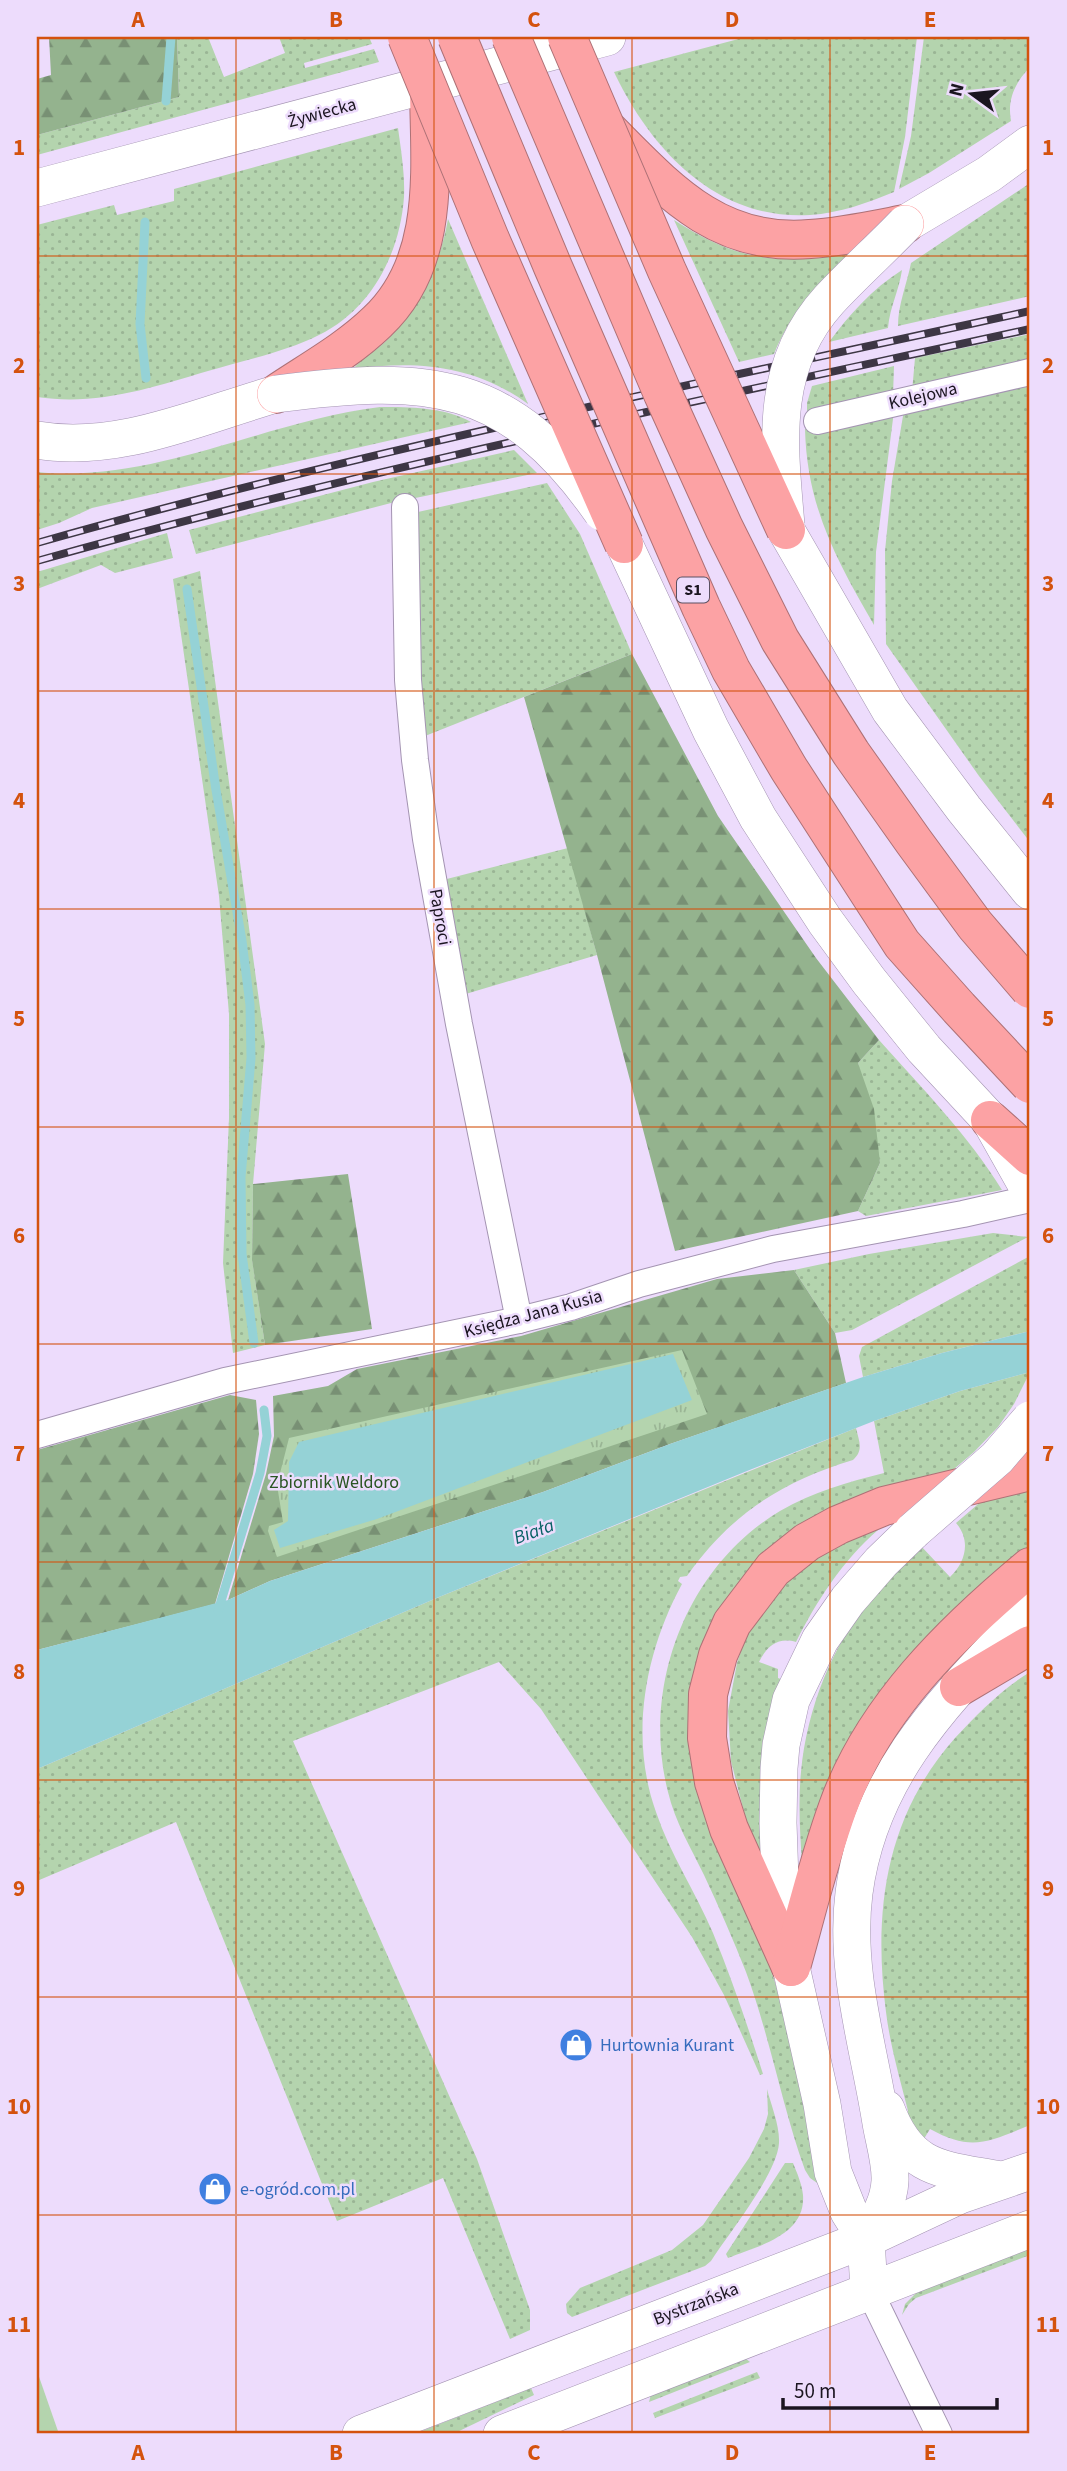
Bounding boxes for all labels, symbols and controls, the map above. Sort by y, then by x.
text: A [130,3,145,36]
text: B [329,3,343,36]
text: C [527,3,541,36]
text: D [725,3,739,36]
text: E [924,3,936,36]
north arrow [937,60,1007,130]
text: N [942,80,972,100]
street label: Żywiecka [285,92,359,134]
text: 1 [13,131,25,164]
text: 1 [1042,131,1054,164]
text: 2 [13,349,25,382]
text: 2 [1042,349,1054,382]
street label: Kolejowa [886,376,960,416]
text: 3 [13,567,25,600]
text: 3 [1042,567,1054,600]
road number: S1 [677,578,709,603]
text: 4 [13,784,25,817]
text: 4 [1042,784,1054,817]
street label: Paproci [423,887,457,947]
text: 5 [13,1002,25,1035]
text: 5 [1042,1002,1054,1035]
text: 6 [13,1219,25,1252]
text: 6 [1042,1219,1054,1252]
street label: Księdza Jana Kusia [461,1283,605,1345]
text: 7 [13,1437,25,1470]
text: 7 [1042,1437,1054,1470]
park label: Zbiornik Weldoro [269,1470,399,1495]
water label: Biała [510,1512,558,1552]
text: 8 [13,1655,25,1688]
text: 8 [1042,1655,1054,1688]
text: 9 [13,1872,25,1905]
text: 9 [1042,1872,1054,1905]
shop icon: Hurtownia Kurant [557,2026,595,2064]
place label: Hurtownia Kurant [600,2033,734,2058]
text: 10 [7,2090,31,2123]
text: 10 [1036,2090,1060,2123]
shop icon: e-ogród.com.pl [196,2170,234,2208]
place label: e-ogród.com.pl [240,2177,355,2202]
street label: Bystrzańska [650,2276,742,2332]
text: 11 [7,2308,31,2341]
text: 11 [1036,2308,1060,2341]
scale bar [783,2366,997,2410]
text: 50 m [794,2376,836,2406]
text: A [130,2436,145,2469]
text: B [329,2436,343,2469]
text: C [527,2436,541,2469]
text: D [725,2436,739,2469]
text: E [924,2436,936,2469]

